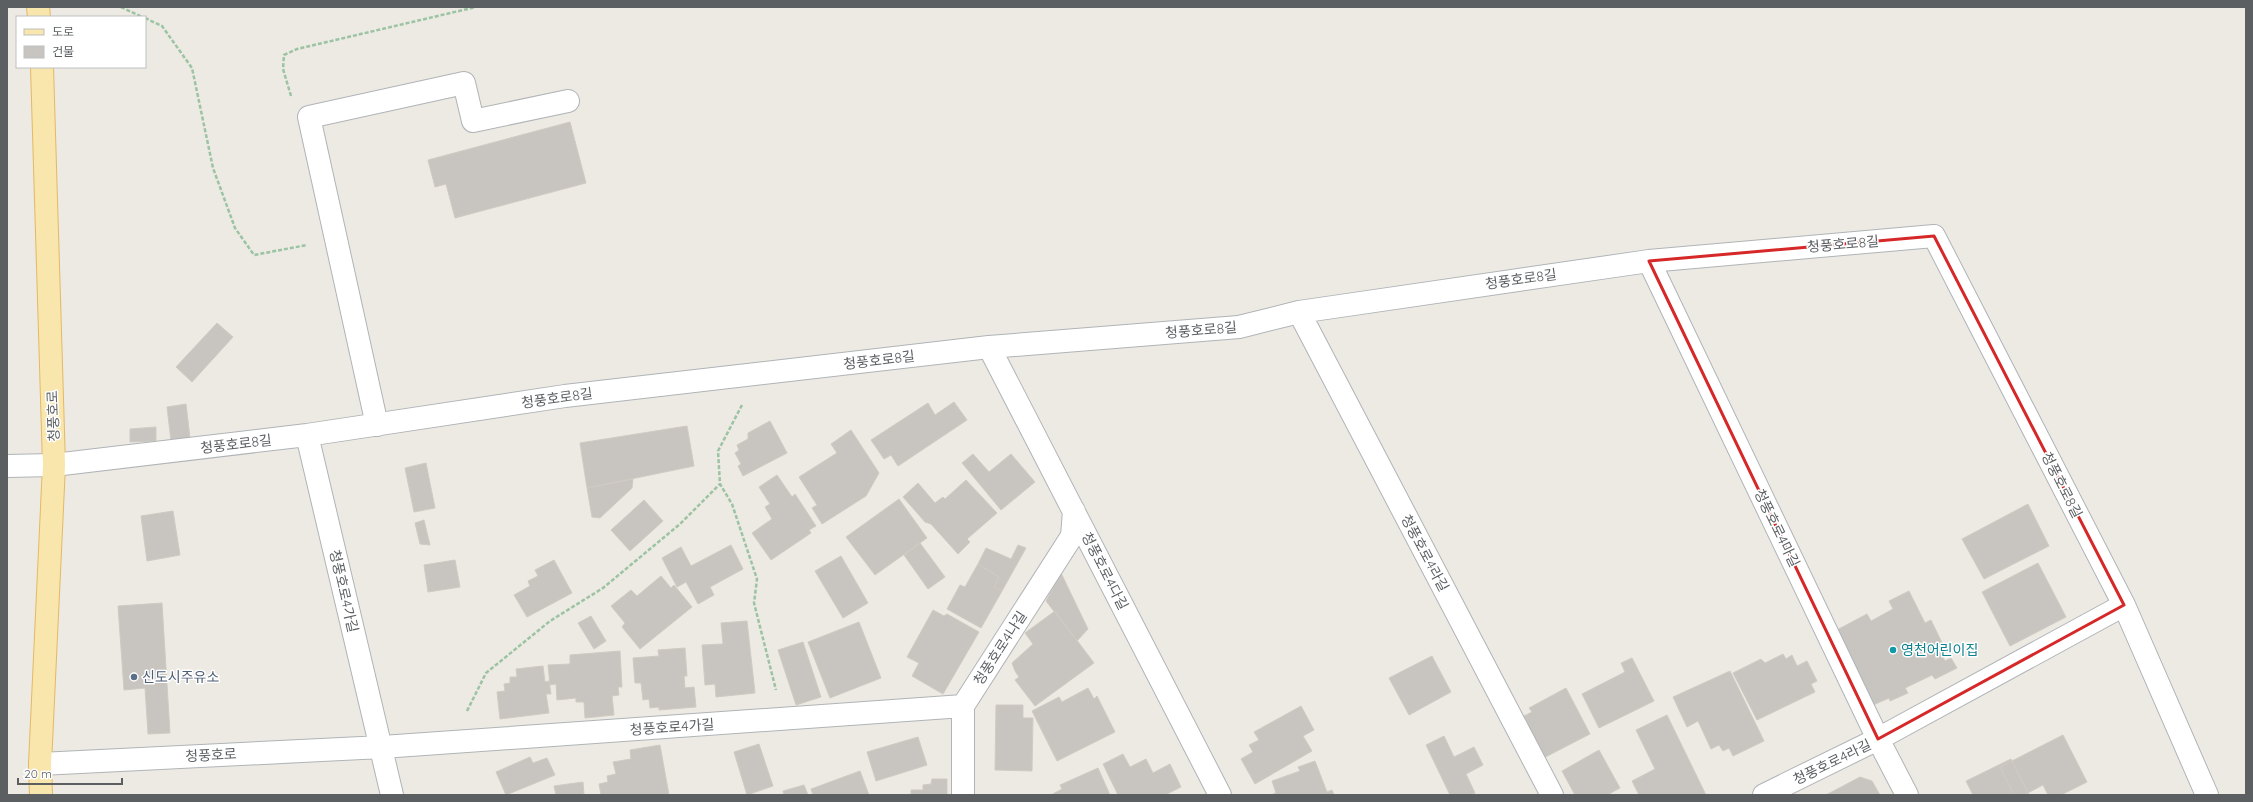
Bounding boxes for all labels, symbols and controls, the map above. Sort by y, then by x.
legend [16,16,146,68]
text: 도로 [52,24,74,39]
text: 건물 [52,44,74,59]
street label: 청풍호로8길 [1806,232,1880,256]
street label: 청풍호로8길 [1484,265,1558,293]
street label: 청풍호로8길 [1164,318,1238,342]
street label: 청풍호로8길 [842,347,916,373]
street label: 청풍호로8길 [520,384,594,412]
street label: 청풍호로 [43,390,63,442]
street label: 청풍호로8길 [199,431,273,457]
street label: 청풍호로8길 [2038,449,2086,521]
street label: 청풍호로4마길 [1750,486,1804,570]
street label: 청풍호로4라길 [1397,511,1453,595]
street label: 청풍호로4다길 [1078,529,1132,613]
street label: 청풍호로4가길 [326,548,362,634]
street label: 청풍호로4나길 [969,608,1031,688]
place label: 영천어린이집 [1901,641,1978,659]
marker: 영천어린이집 [1888,645,1898,655]
place label: 신도시주유소 [142,668,219,686]
marker: 신도시주유소 [129,672,139,682]
street label: 청풍호로4가길 [629,715,715,739]
street label: 청풍호로4라길 [1790,735,1874,789]
street label: 청풍호로 [185,745,237,765]
scale bar [18,760,122,786]
text: 20 m [24,766,52,781]

